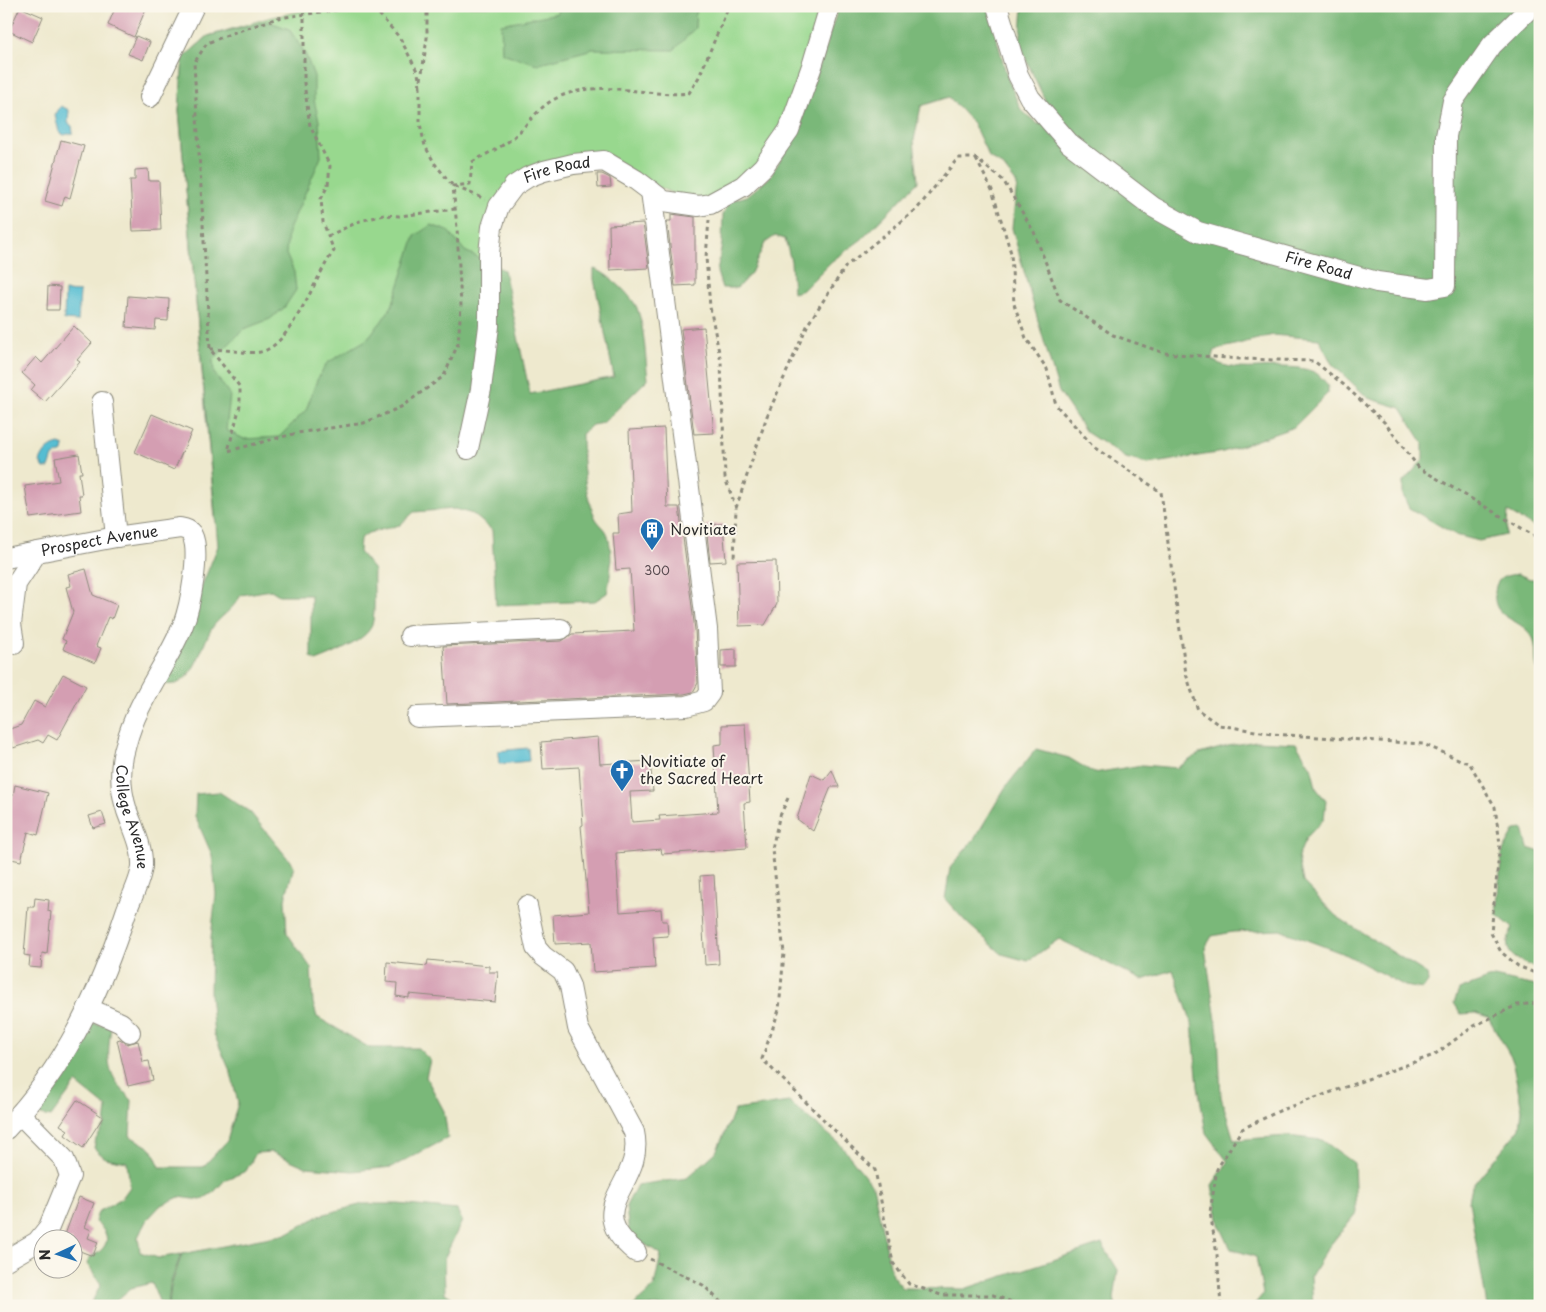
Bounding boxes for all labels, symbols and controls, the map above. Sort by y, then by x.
street label: Fire Road [520,149,591,188]
street label: Fire Road [1283,244,1355,285]
building icon: Novitiate [639,517,665,551]
place label: Novitiate [670,517,736,540]
street label: Prospect Avenue [39,518,159,561]
house number: 300 [644,561,670,579]
place label: Novitiate of the Sacred Heart [640,749,763,789]
church icon: Novitiate of the Sacred Heart [609,758,635,792]
street label: College Avenue [111,764,155,870]
north arrow [32,1230,82,1280]
text: N [34,1249,55,1261]

